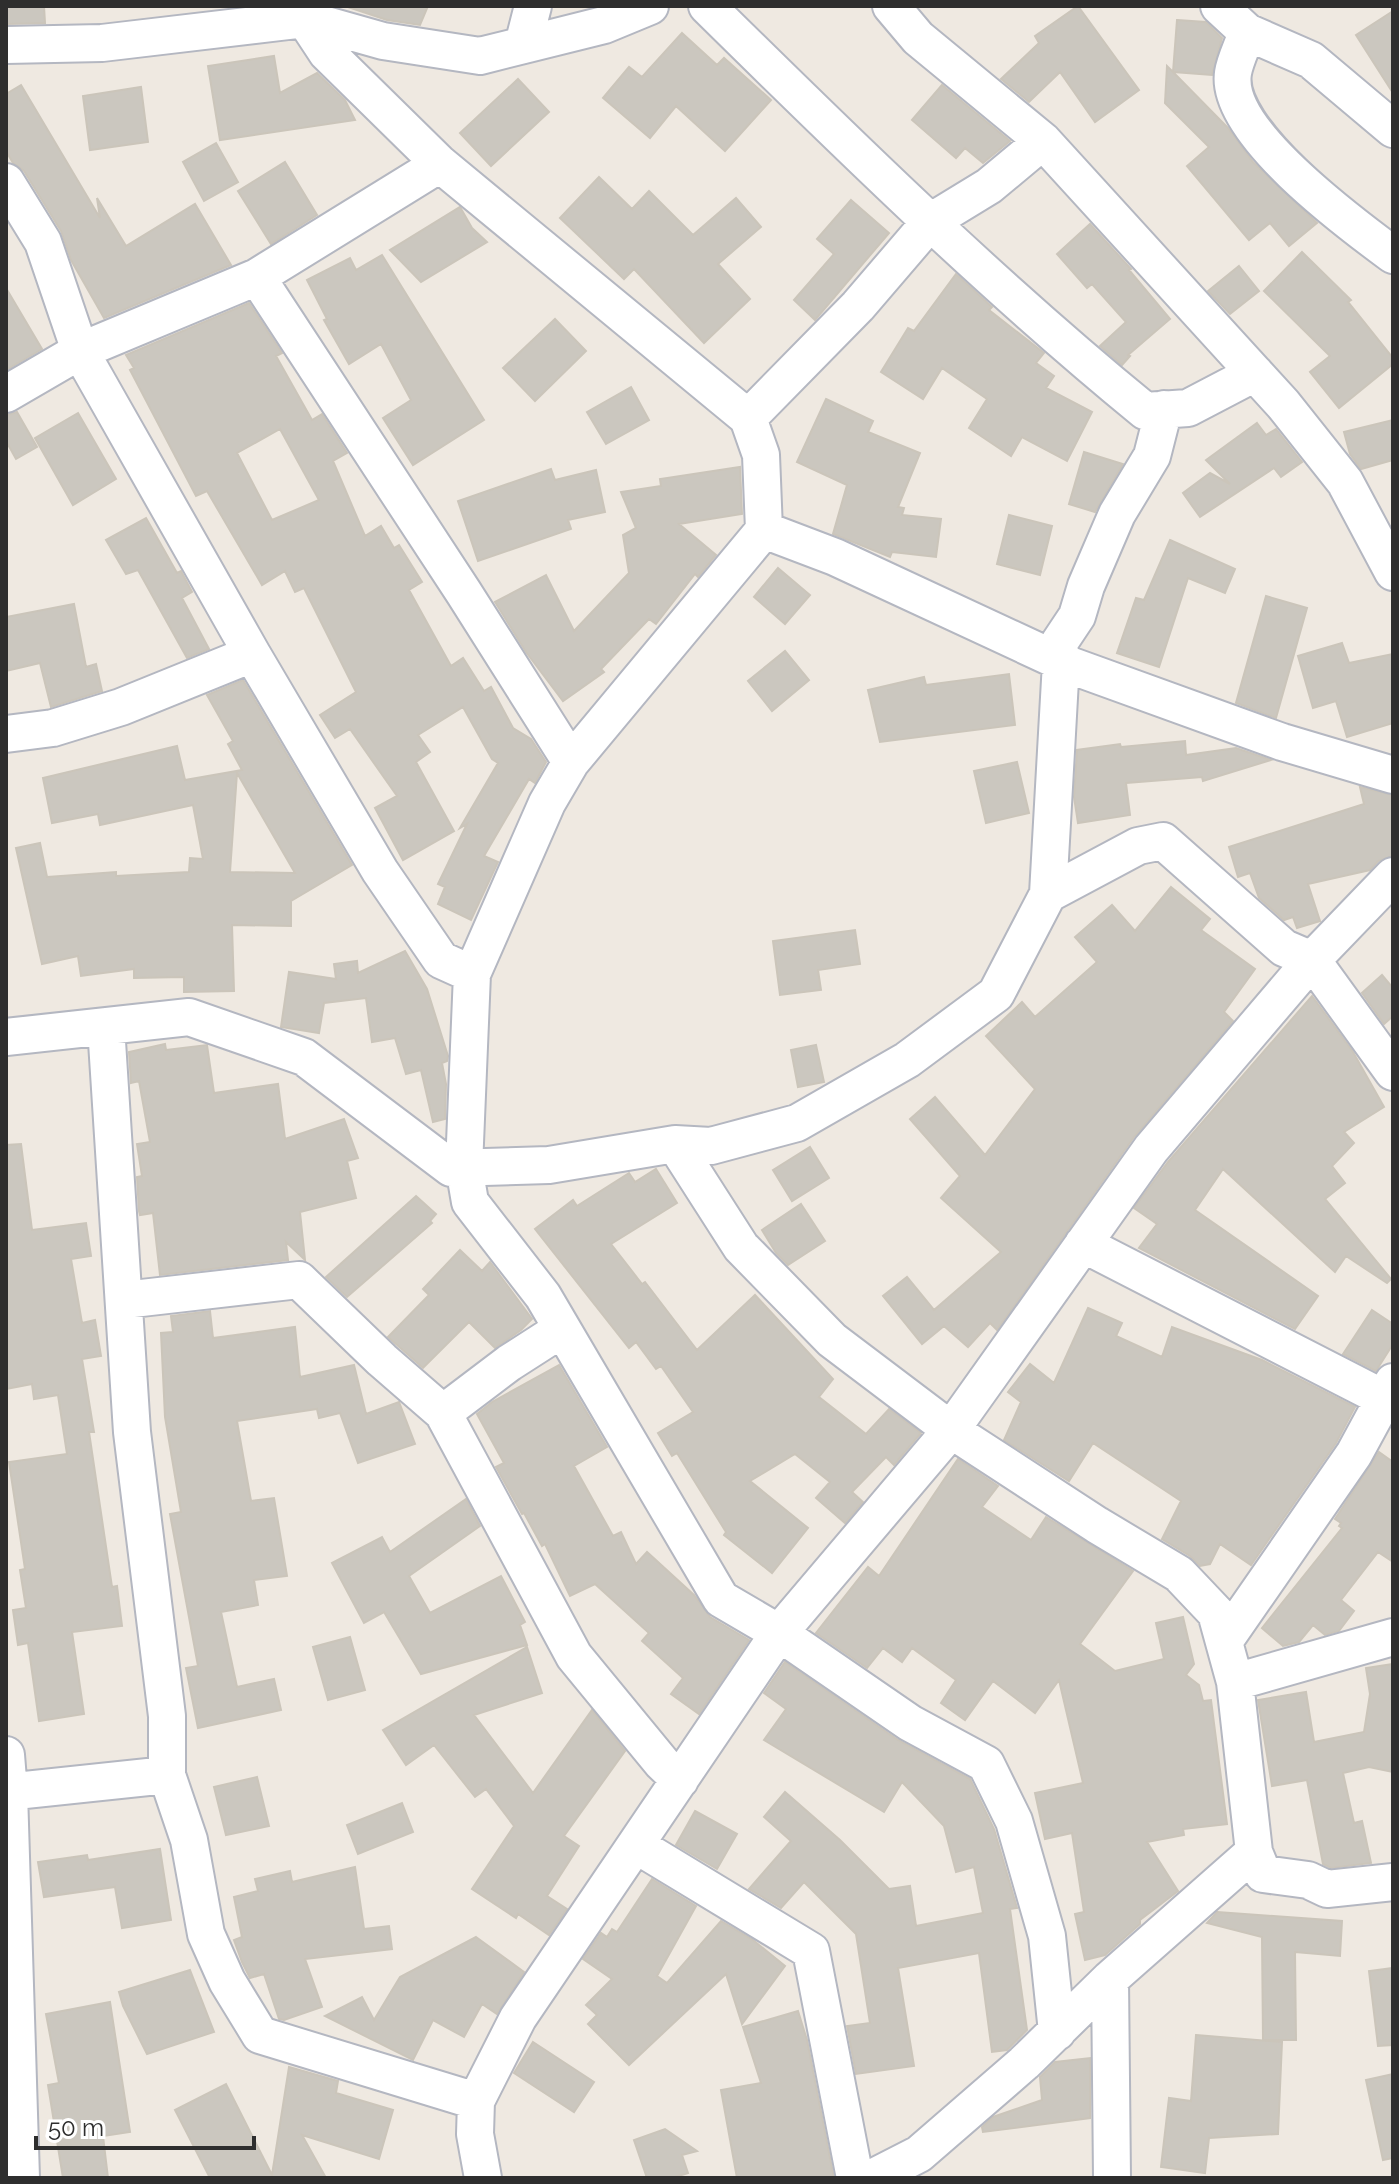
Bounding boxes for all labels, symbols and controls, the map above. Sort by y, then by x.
scale bar [36,2100,254,2150]
text: 50 m [48,2113,104,2142]

